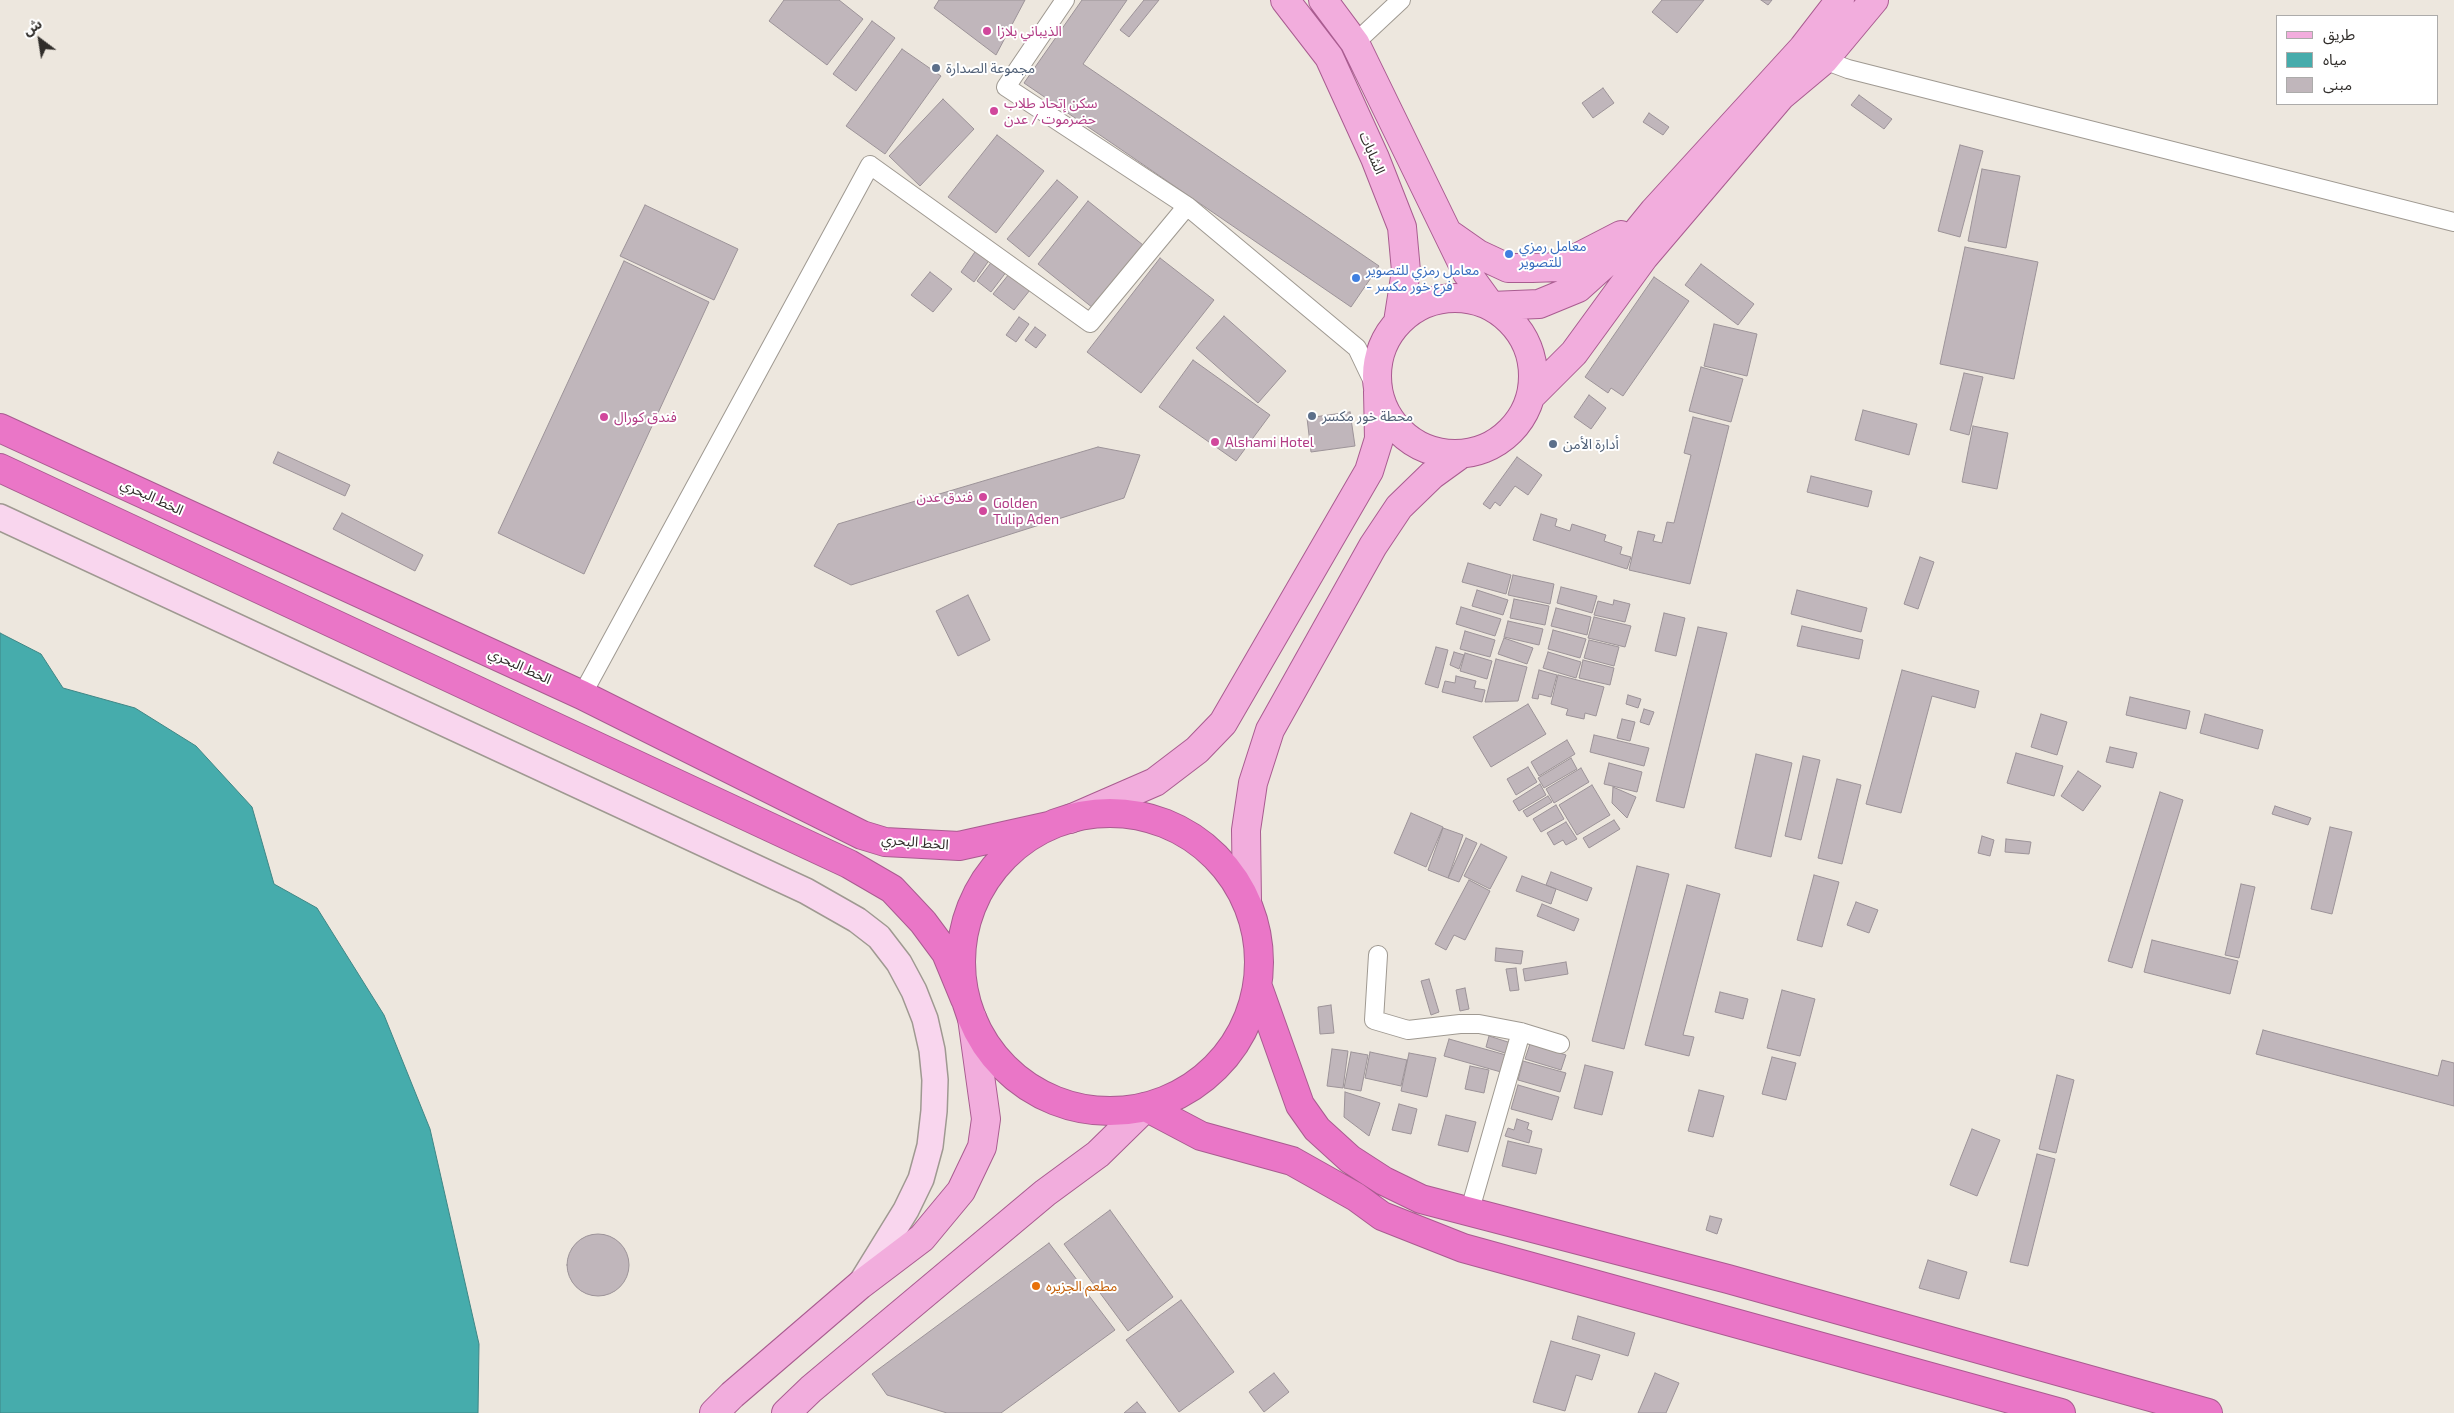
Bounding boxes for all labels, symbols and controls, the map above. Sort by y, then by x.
text: ش [19,14,45,39]
north arrow [15,15,65,65]
legend [2276,15,2439,105]
place label: الذيباني بلازا [997,23,1062,39]
marker: الذيباني بلازا [981,25,993,37]
text: طريق [2323,25,2355,43]
text: مياه [2323,50,2347,68]
place label: مجموعة الصدارة [946,60,1035,76]
marker: مجموعة الصدارة [930,62,942,74]
text: مبنى [2323,75,2352,93]
place label: سكن إتحاد طلاب حضرموت / عدن [1004,95,1097,128]
marker: سكن إتحاد طلاب حضرموت / عدن [988,105,1000,117]
street label: الشابات [1356,129,1388,177]
place label: معامل رمزي للتصوير [1519,238,1587,270]
marker: معامل رمزي للتصوير [1503,248,1515,260]
place label: معامل رمزي للتصوير - فرع خور مكسر [1366,262,1479,294]
marker: معامل رمزي للتصوير - فرع خور مكسر [1350,272,1362,284]
place label: محطة خور مكسر [1322,408,1413,424]
place label: فندق كورال [614,409,677,425]
marker: محطة خور مكسر [1306,410,1318,422]
marker: فندق كورال [598,411,610,423]
place label: Alshami Hotel [1225,434,1314,450]
marker: Alshami Hotel [1209,436,1221,448]
place label: أدارة الأمن [1563,436,1619,452]
marker: أدارة الأمن [1547,438,1559,450]
street label: الخط البحري [118,475,186,519]
place label: فندق عدن [916,489,973,505]
marker: فندق عدن [977,491,989,503]
place label: Golden Tulip Aden [993,495,1059,528]
marker: Golden Tulip Aden [977,505,989,517]
street label: الخط البحري [486,644,554,688]
street label: الخط البحري [881,831,949,853]
place label: مطعم الجزيره [1046,1278,1117,1294]
marker: مطعم الجزيره [1030,1280,1042,1292]

